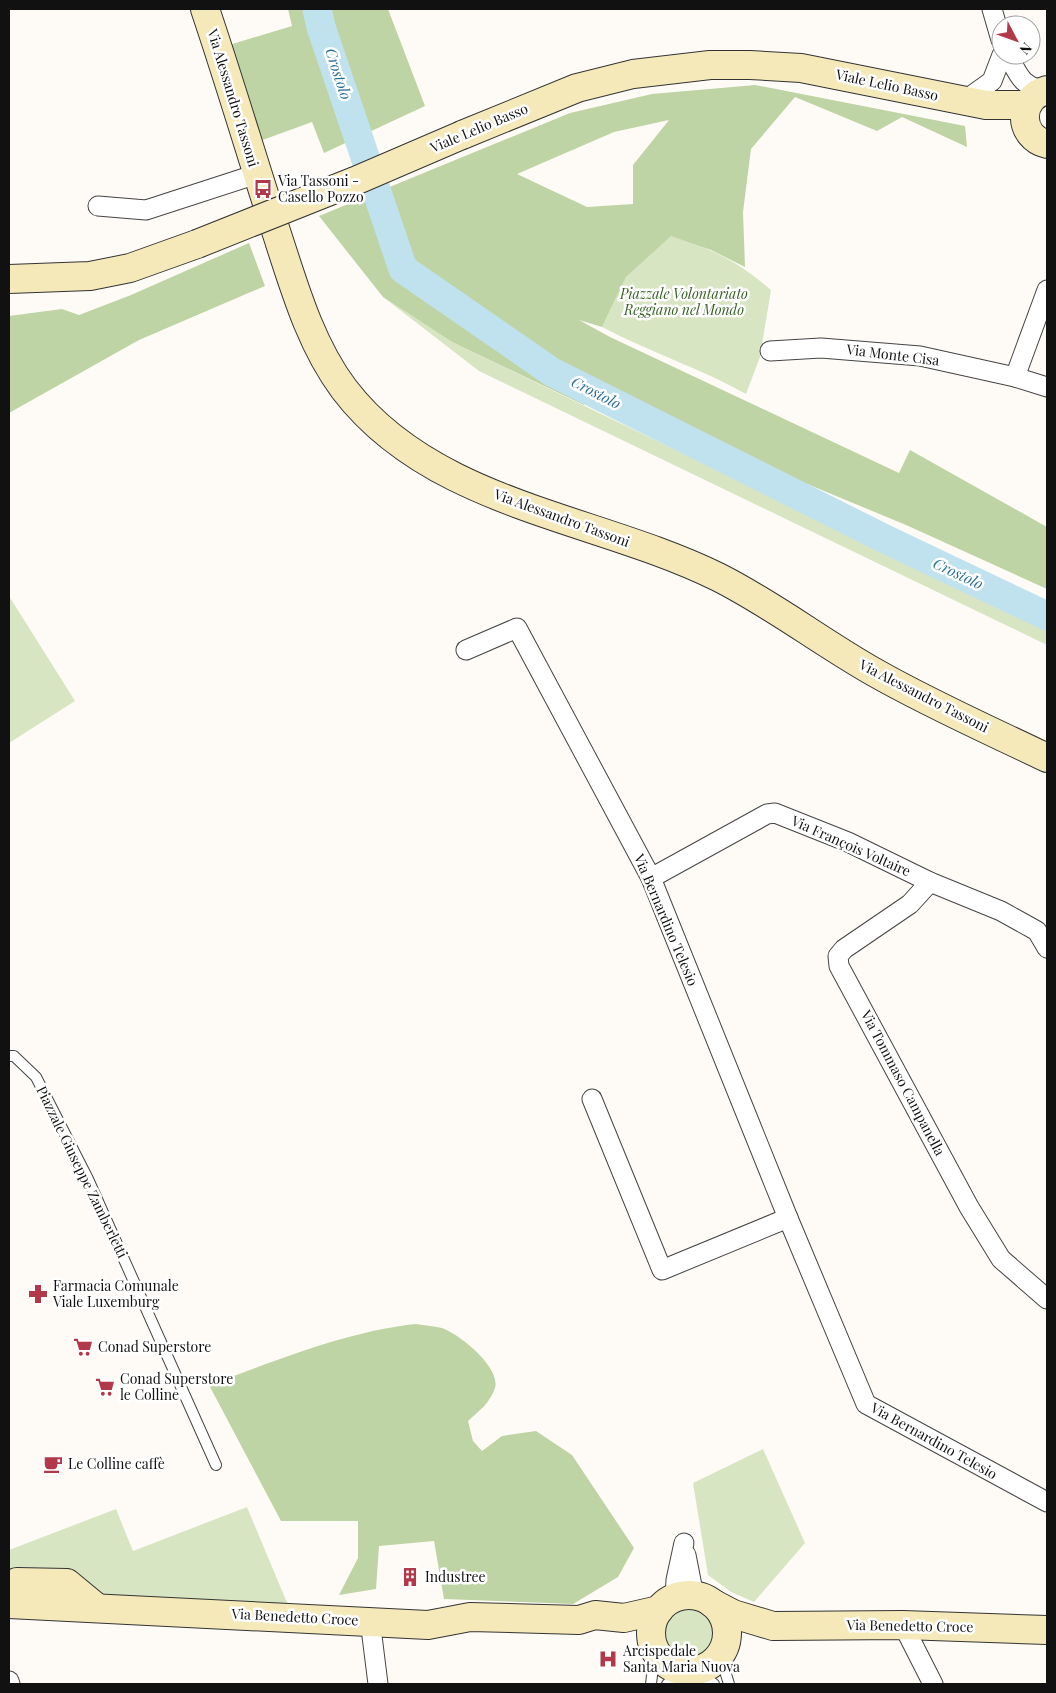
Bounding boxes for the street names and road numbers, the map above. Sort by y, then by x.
street label: Via Alessandro Tassoni [203,26,263,169]
street label: Viale Lelio Basso [833,64,940,105]
street label: Viale Lelio Basso [426,98,531,157]
street label: Via Monte Cisa [845,339,941,370]
street label: Via Alessandro Tassoni [491,484,633,551]
street label: Via Alessandro Tassoni [855,654,992,736]
street label: Via François Voltaire [788,810,914,880]
street label: Via Bernardino Telesio [630,850,703,989]
street label: Via Tommaso Campanella [857,1006,950,1159]
street label: Piazzale Giuseppe Zamberletti [32,1083,132,1261]
street label: Via Bernardino Telesio [867,1397,1001,1483]
street label: Via Benedetto Croce [230,1604,359,1629]
street label: Via Benedetto Croce [845,1615,974,1636]

